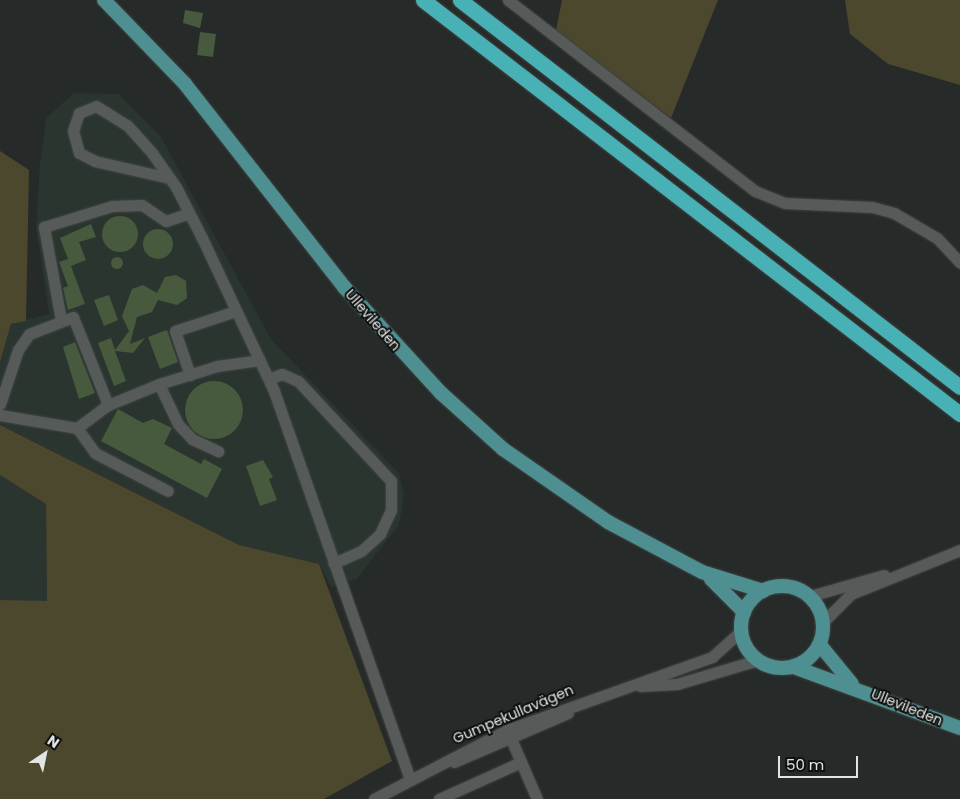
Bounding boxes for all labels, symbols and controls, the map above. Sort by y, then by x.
street label: Ullevileden [342,286,404,354]
street label: Gumpekullavägen [450,681,576,747]
street label: Ullevileden [869,685,945,729]
north arrow [20,729,70,779]
text: N [43,730,63,753]
scale bar [780,746,860,778]
text: 50 m [786,754,824,775]

